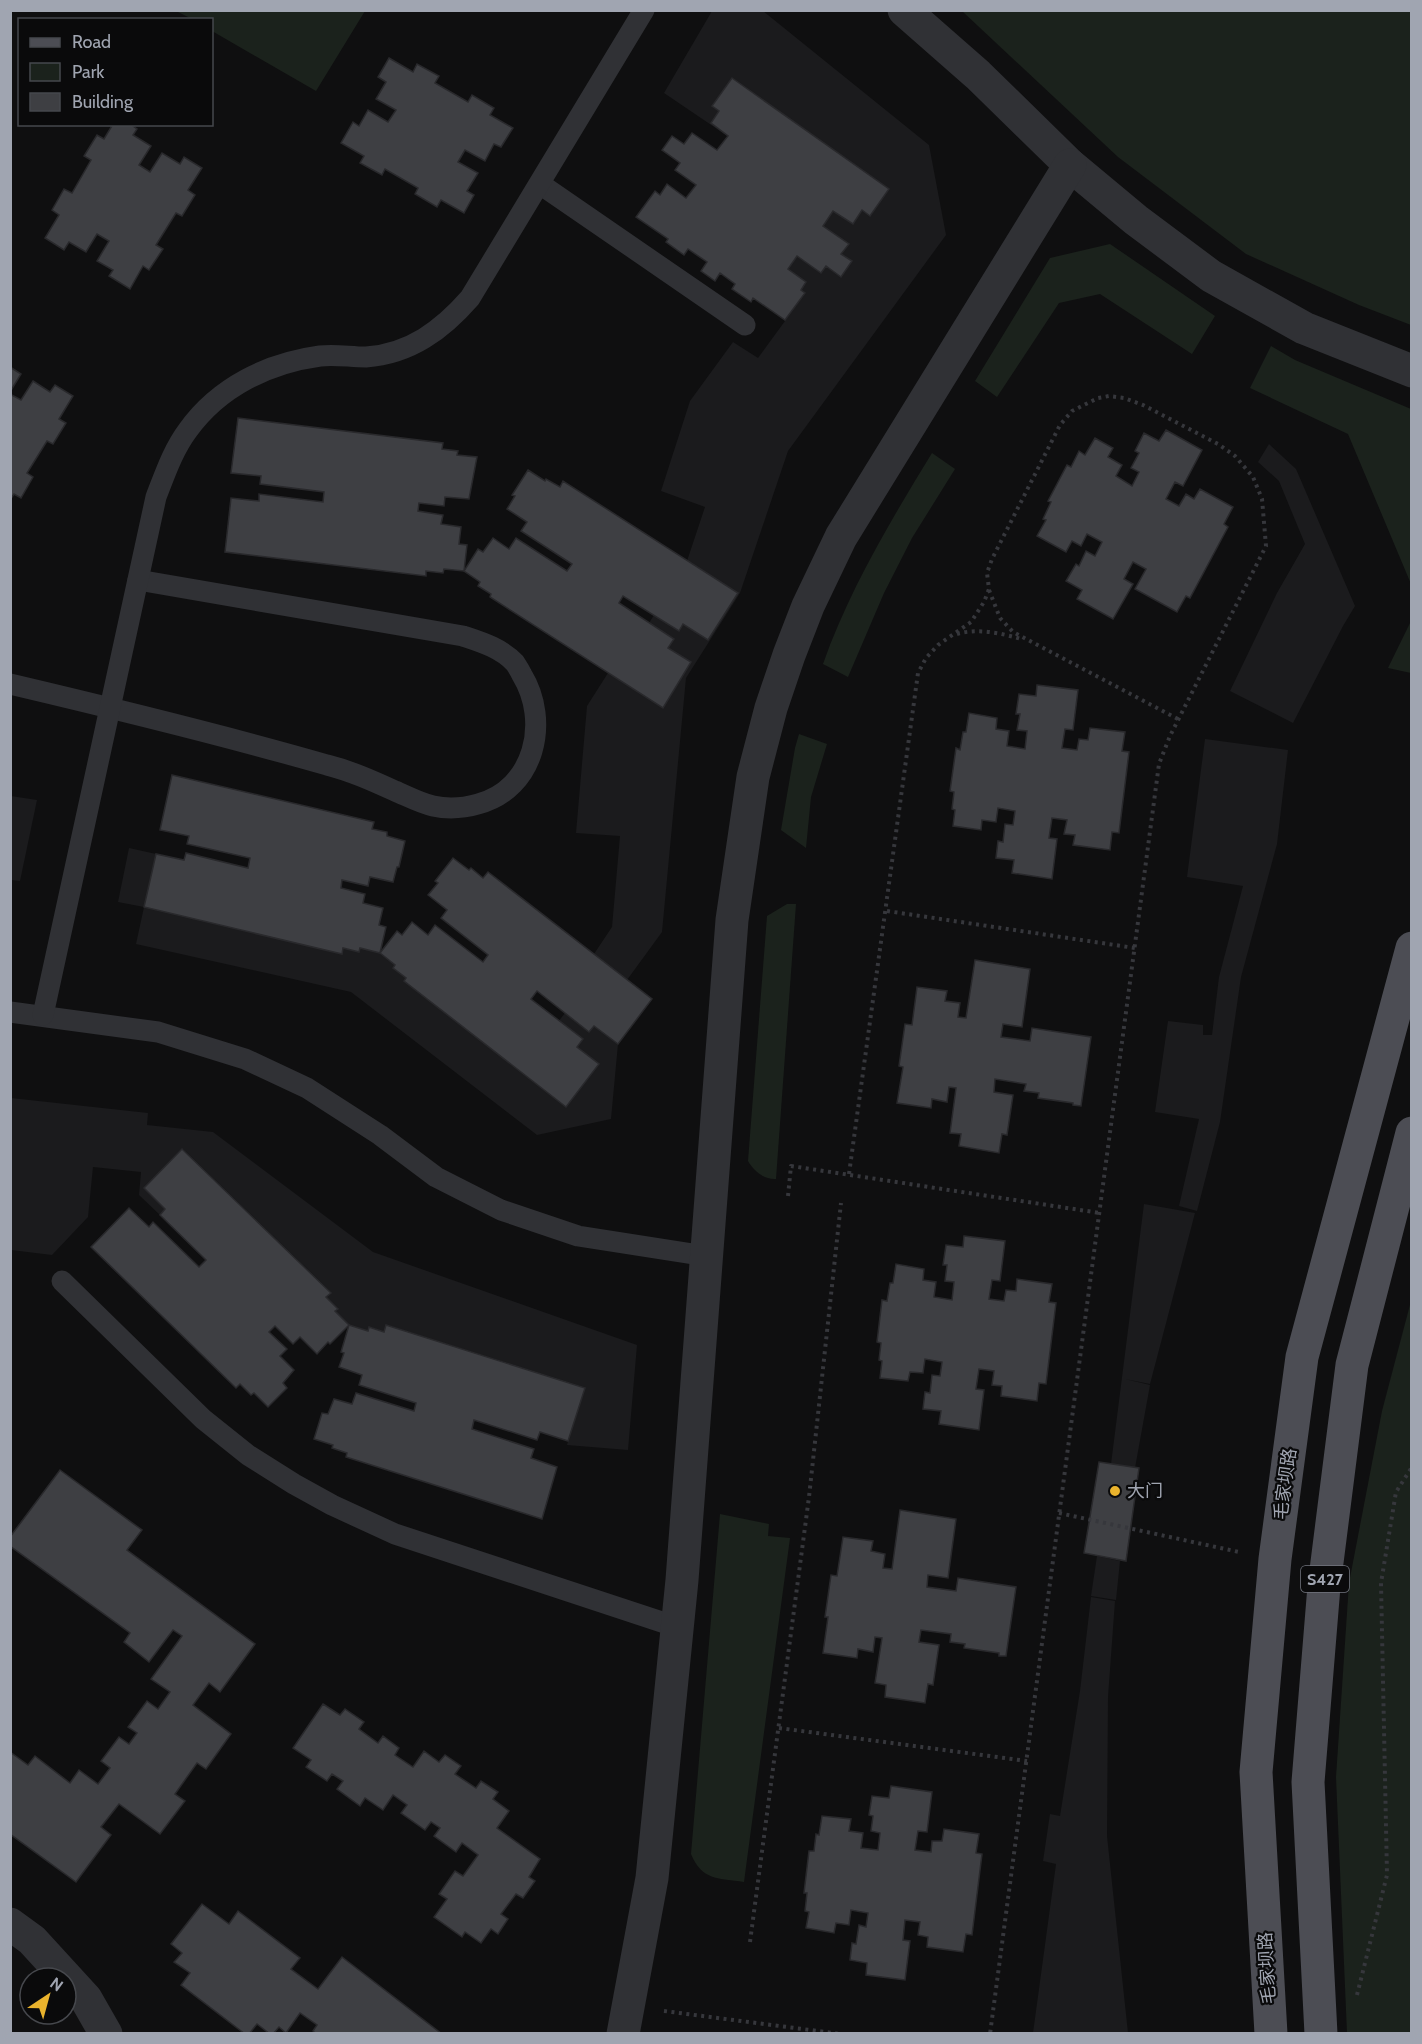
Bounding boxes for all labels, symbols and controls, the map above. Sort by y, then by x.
legend [18,18,213,126]
text: Road [72,31,111,53]
text: Park [72,61,105,83]
text: Building [72,91,134,113]
street label: 毛家坝路 [1269,1447,1301,1521]
place label: 大门 [1127,1480,1163,1502]
marker: 大门 [1108,1484,1122,1498]
road number: S427 [1301,1566,1349,1592]
street label: 毛家坝路 [1254,1931,1280,2005]
north arrow [18,1966,78,2026]
text: N [46,1973,67,1995]

